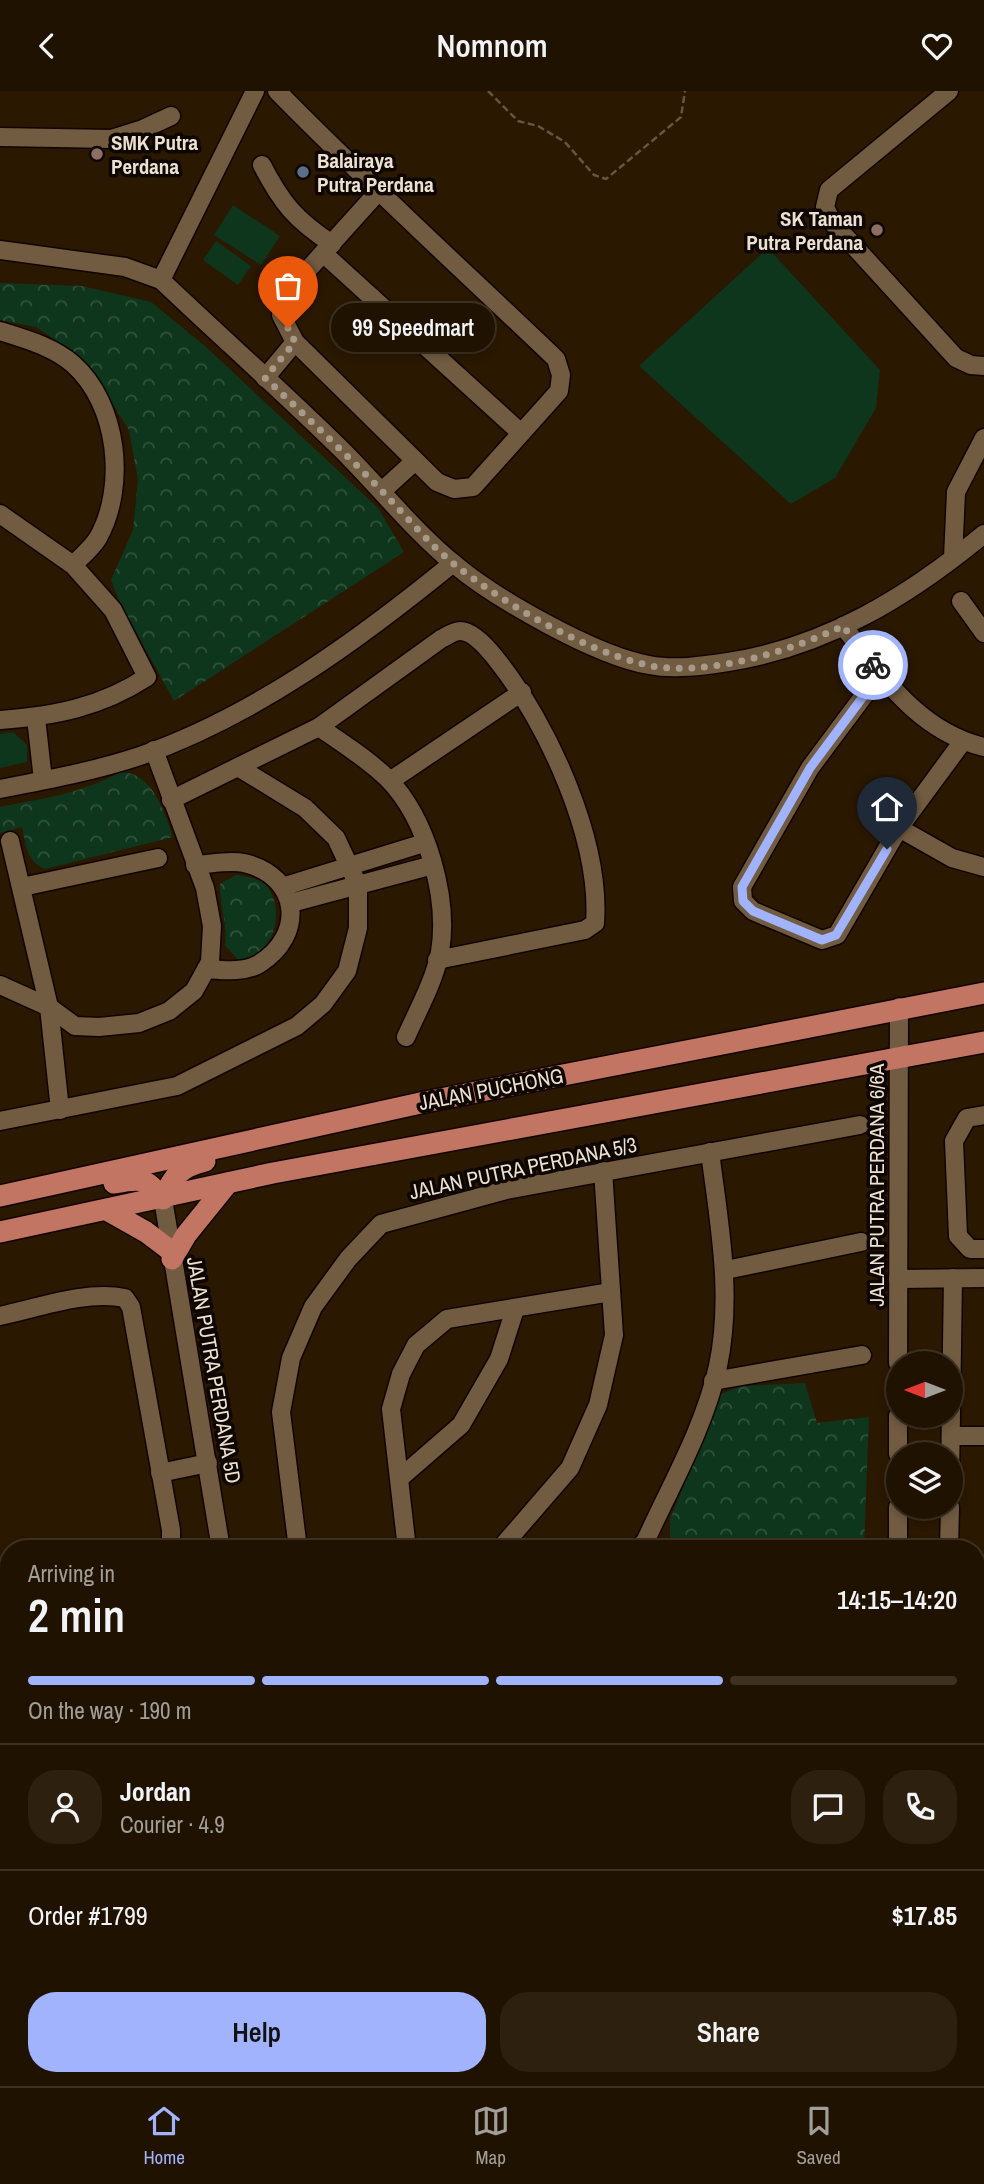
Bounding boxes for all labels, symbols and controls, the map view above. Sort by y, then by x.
text: Nomnom [436,24,548,67]
icon: back [28,27,66,65]
icon: heart [918,27,956,65]
place label: SMK Putra Perdana [111,128,198,181]
marker: SMK Putra Perdana [89,146,105,162]
place label: Balairaya Putra Perdana [317,146,434,199]
marker: Balairaya Putra Perdana [295,164,311,180]
place label: SK Taman Putra Perdana [746,204,863,257]
marker: SK Taman Putra Perdana [869,222,885,238]
pin [258,256,318,328]
icon: bag [269,267,307,305]
callout: 99 Speedmart [330,303,494,353]
text: 99 Speedmart [352,312,474,343]
courier [838,630,908,700]
icon: bike [854,646,892,684]
pin [857,777,917,849]
icon: home [868,788,906,826]
street label: JALAN PUCHONG [416,1061,566,1117]
street label: JALAN PUTRA PERDANA 6/6A [862,1063,891,1307]
street label: JALAN PUTRA PERDANA 5/3 [407,1130,639,1206]
street label: JALAN PUTRA PERDANA 5D [180,1254,248,1486]
north arrow [886,1351,962,1428]
map controls [886,1351,963,1519]
button: layers [886,1442,963,1519]
text: Arriving in [28,1558,115,1589]
text: 14:15–14:20 [837,1582,957,1617]
text: 2 min [28,1584,125,1646]
text: On the way · 190 m [28,1695,192,1726]
button: person [28,1770,102,1844]
button: chat [791,1770,865,1844]
button: phone [883,1770,957,1844]
text: Jordan [120,1774,191,1809]
text: Courier · 4.9 [120,1809,225,1840]
text: Order #1799 [28,1898,148,1933]
text: $17.85 [892,1898,957,1933]
button: Help [28,1992,486,2072]
button: Share [500,1992,957,2072]
tab: Home [143,2102,185,2170]
tab: Map [472,2102,510,2170]
tab: Saved [796,2102,841,2170]

